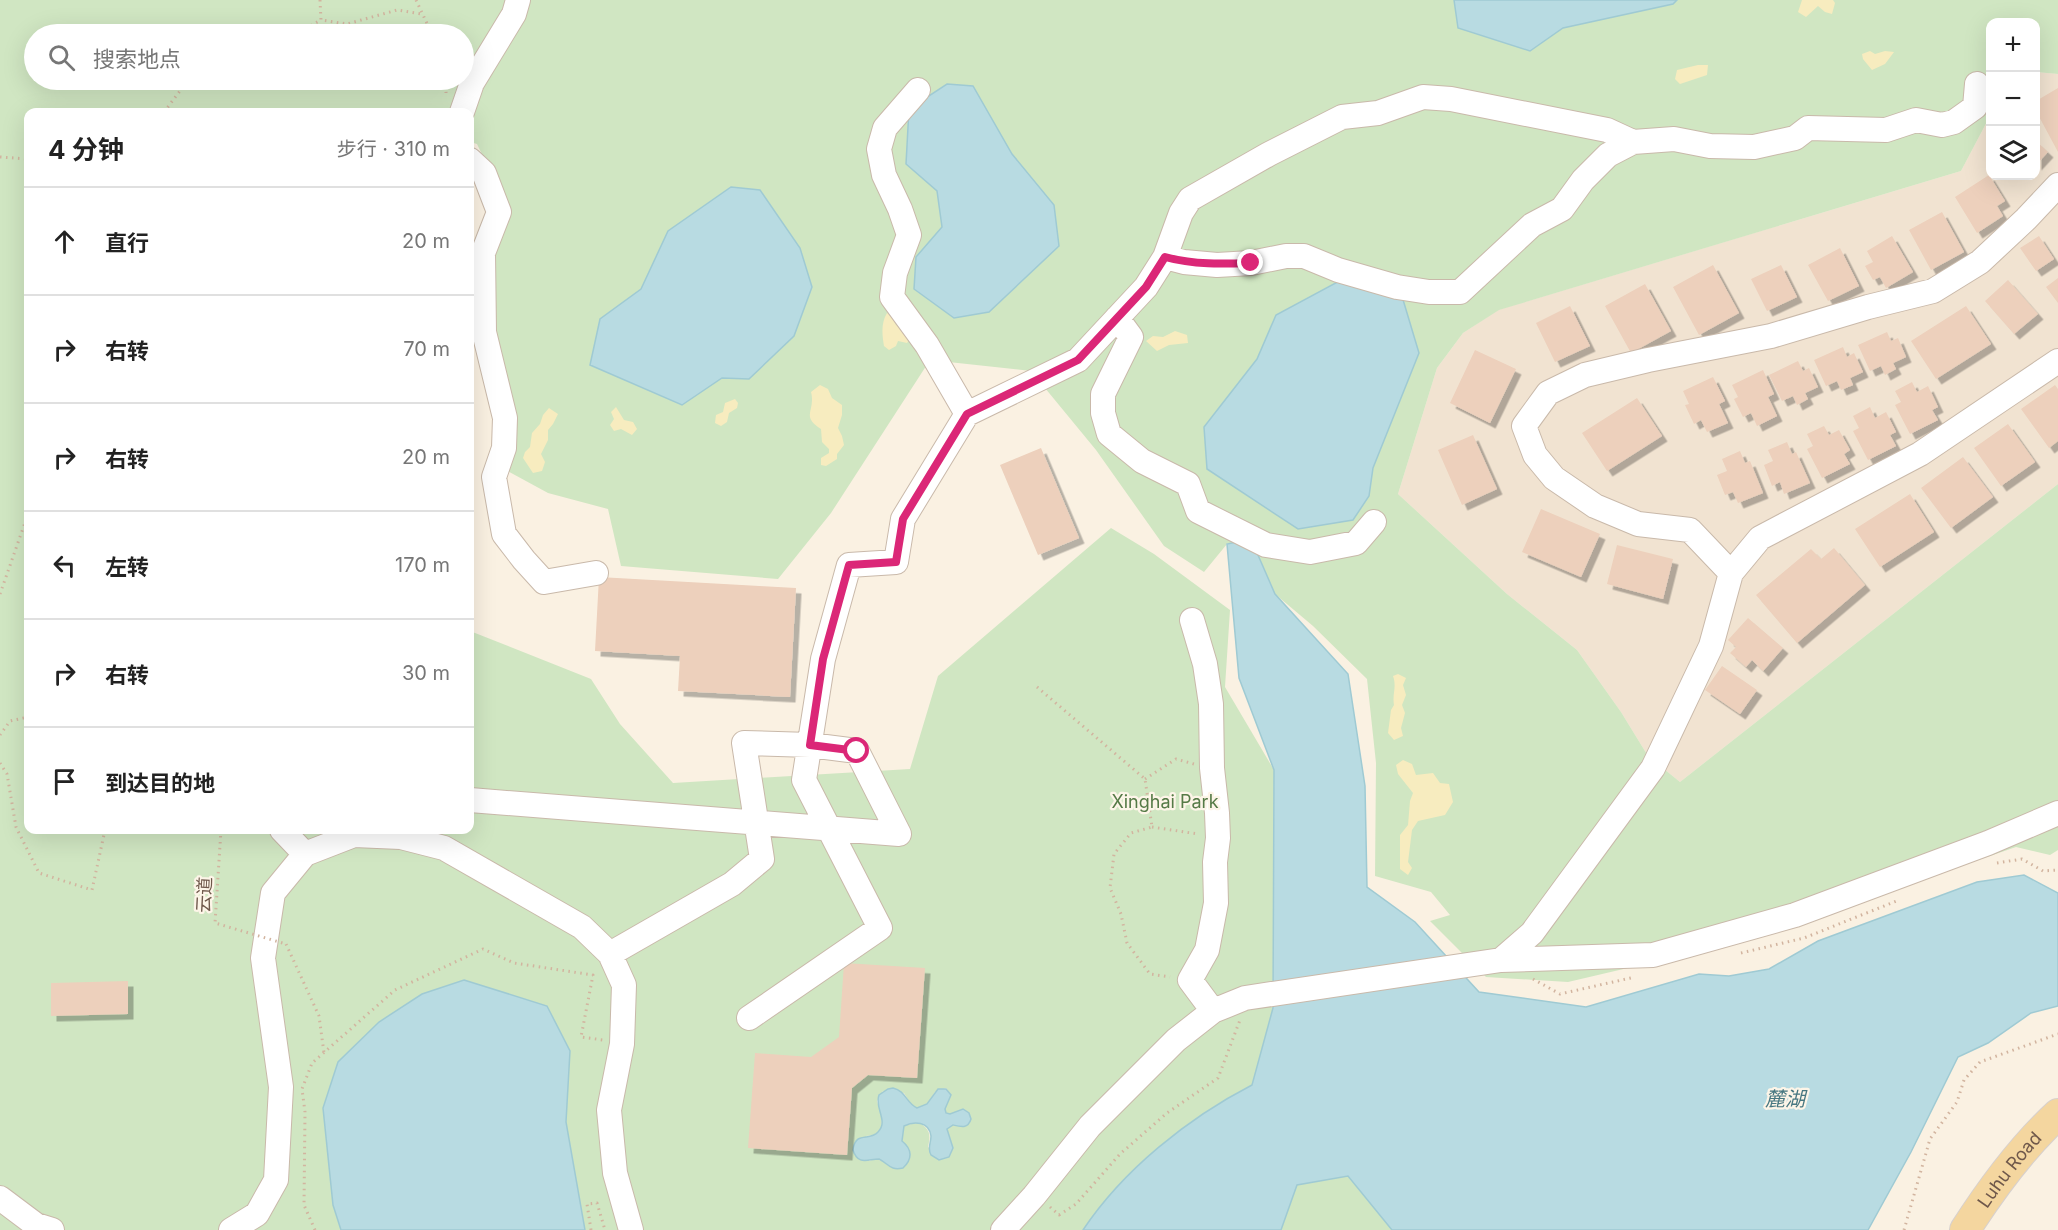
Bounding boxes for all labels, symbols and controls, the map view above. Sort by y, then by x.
map controls [1986,18,2040,180]
button: + [1986,18,2040,72]
search box [24,24,474,90]
icon: search [45,41,78,74]
text: 搜索地点 [93,46,181,72]
button: − [1986,72,2040,126]
button: layers [1986,126,2040,180]
text: 4 分钟 [48,134,124,165]
text: 步行 · 310 m [337,137,450,161]
icon: ahead [48,225,81,258]
text: 20 m [402,229,450,253]
text: 直行 [105,230,149,256]
route end [1237,249,1263,275]
icon: right [48,333,81,366]
text: 70 m [403,337,450,361]
text: 右转 [105,338,149,364]
icon: right [48,441,81,474]
text: 20 m [402,445,450,469]
text: 右转 [105,446,149,472]
icon: left [48,549,81,582]
text: 170 m [395,553,450,577]
text: 左转 [105,554,149,580]
icon: right [48,657,81,690]
text: 30 m [402,661,450,685]
text: 右转 [105,662,149,688]
route start [843,737,869,763]
icon: arrive [48,765,81,798]
text: 到达目的地 [105,770,215,796]
park label: Xinghai Park [1111,791,1219,812]
street label: 云道 [193,876,215,914]
water label: 麓湖 [1765,1087,1808,1111]
street label: Luhu Road [1973,1127,2045,1211]

